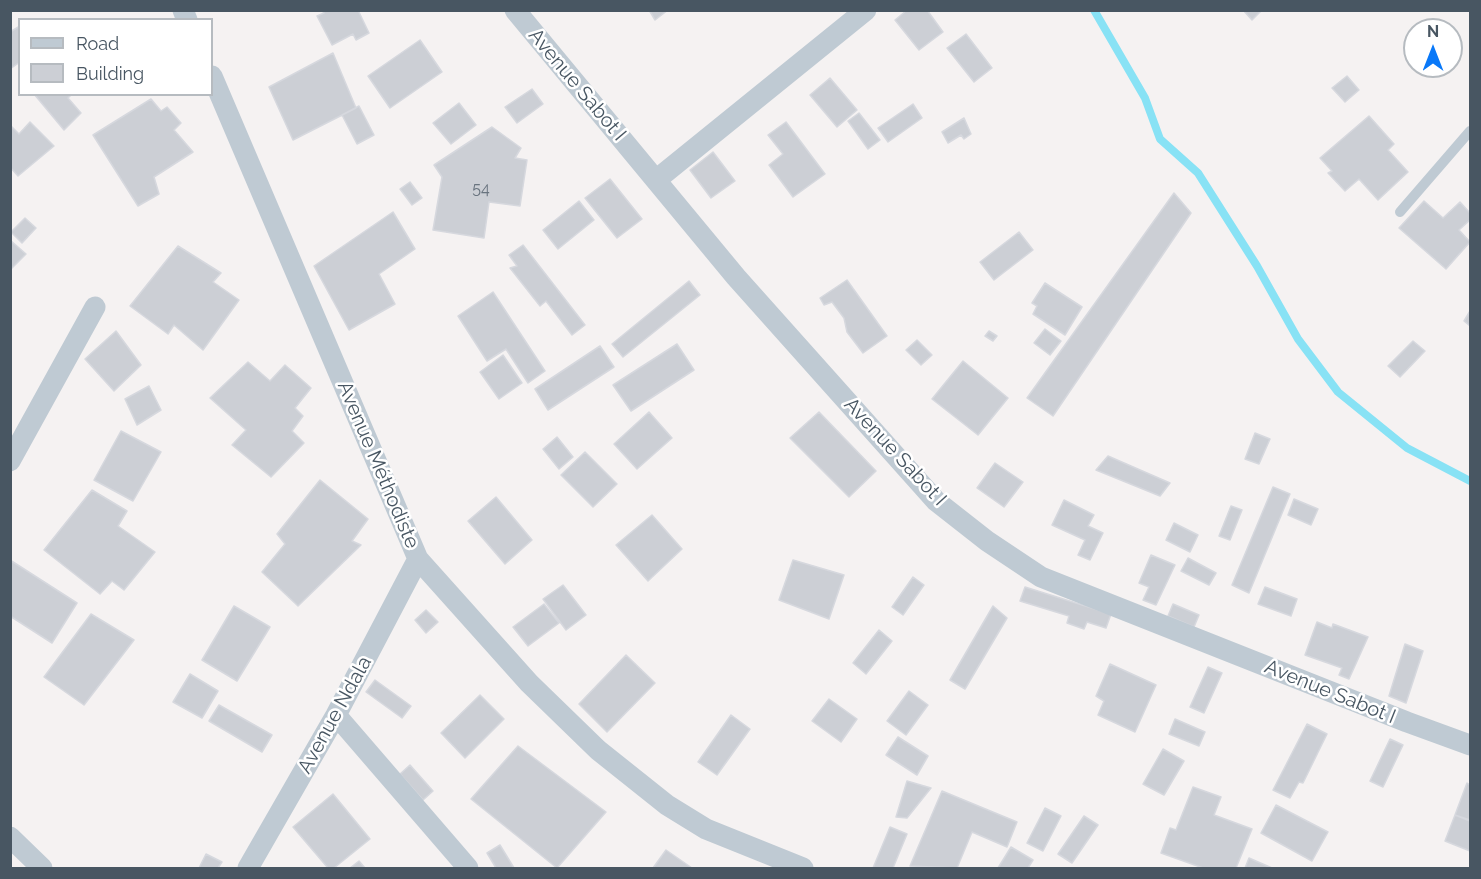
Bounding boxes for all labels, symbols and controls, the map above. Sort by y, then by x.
legend [18,18,213,96]
north arrow [1403,18,1463,78]
text: N [1427,22,1439,41]
street label: Avenue Sabot I [523,24,631,146]
text: Road [76,33,119,54]
text: Building [76,63,144,84]
house number: 54 [472,179,490,199]
street label: Avenue Méthodiste [332,378,424,552]
street label: Avenue Sabot I [839,393,951,511]
street label: Avenue Ndala [293,652,377,778]
street label: Avenue Sabot I [1261,655,1399,729]

